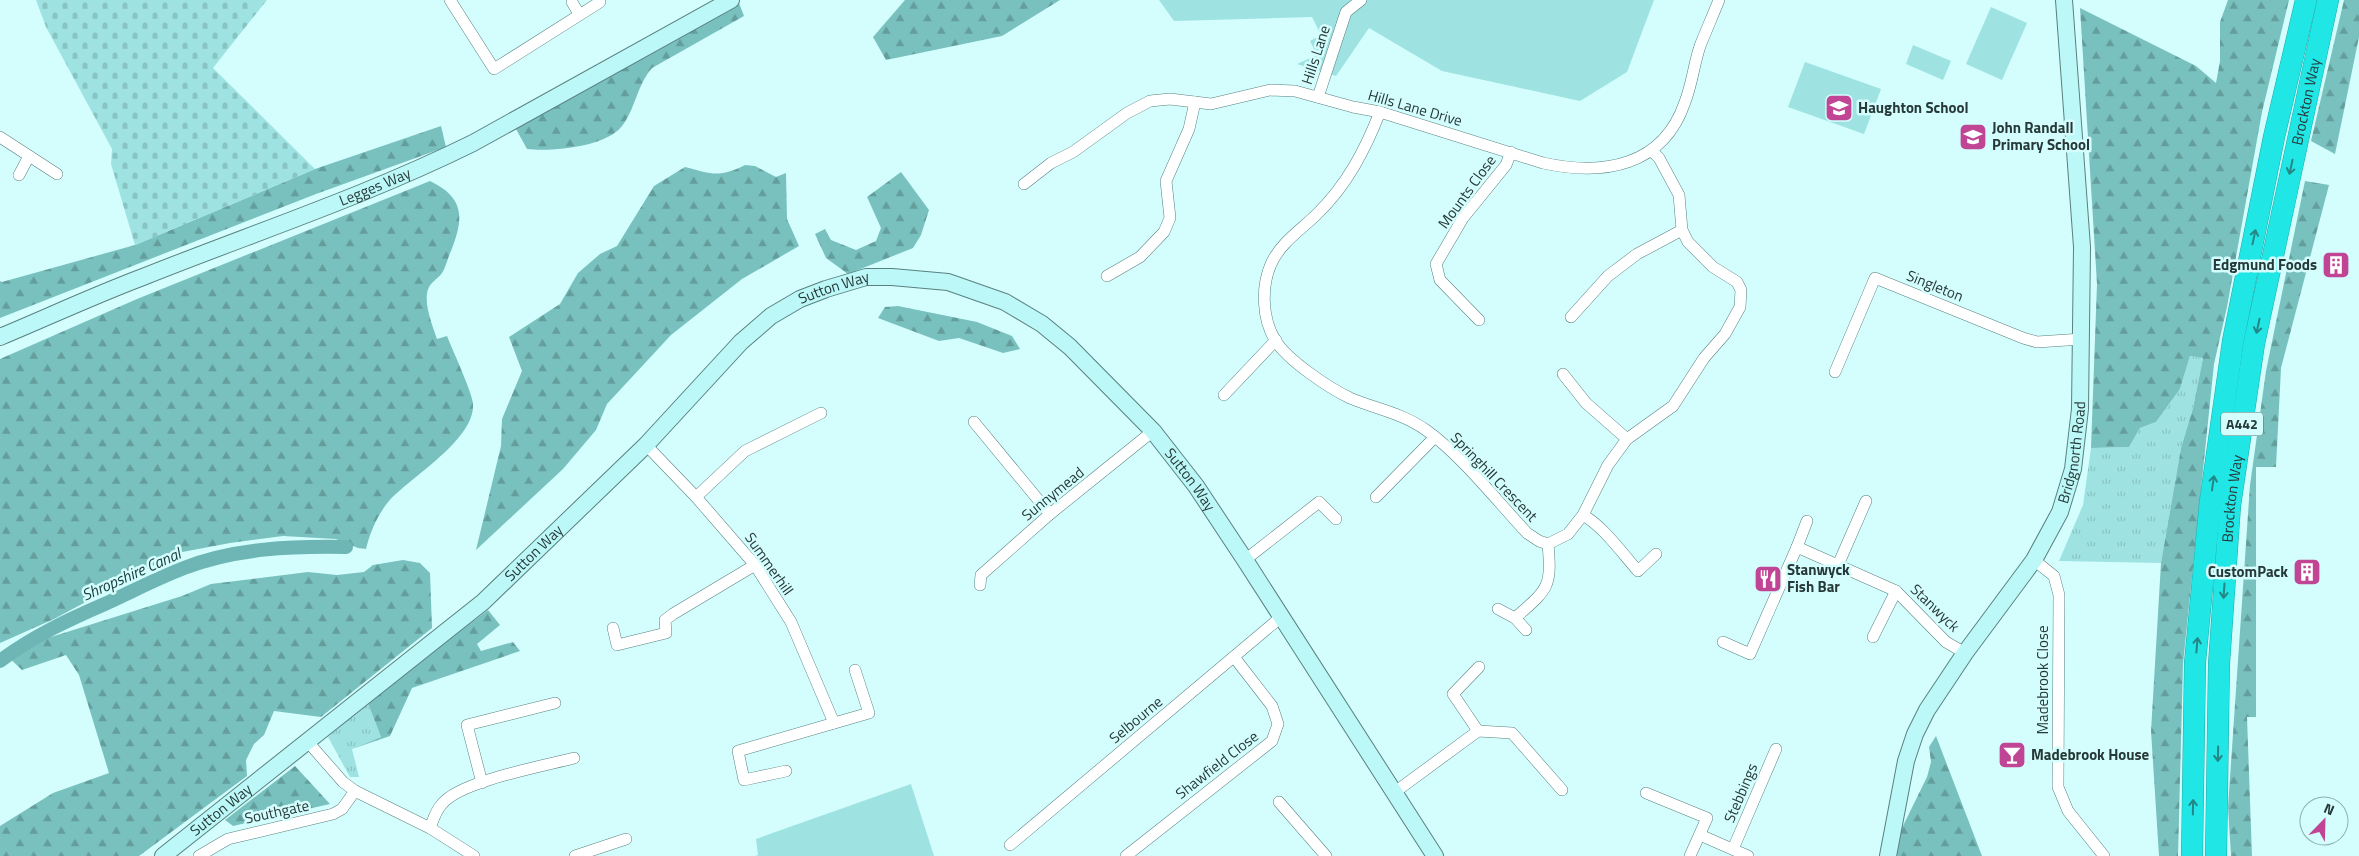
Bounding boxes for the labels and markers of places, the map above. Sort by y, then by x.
school or university icon: Haughton School [1824,93,1854,123]
place label: Haughton School [1858,96,1969,119]
place label: John Randall Primary School [1992,116,2090,156]
school or university icon: John Randall Primary School [1958,122,1988,152]
building icon: Edgmund Foods [2321,250,2351,280]
place label: Edgmund Foods [2213,253,2317,276]
building icon: CustomPack [2292,557,2322,587]
place label: Stanwyck Fish Bar [1787,558,1850,598]
place label: CustomPack [2208,560,2288,583]
restaurant icon: Stanwyck Fish Bar [1753,564,1783,594]
bar icon: Madebrook House [1997,740,2027,770]
place label: Madebrook House [2031,743,2150,766]

